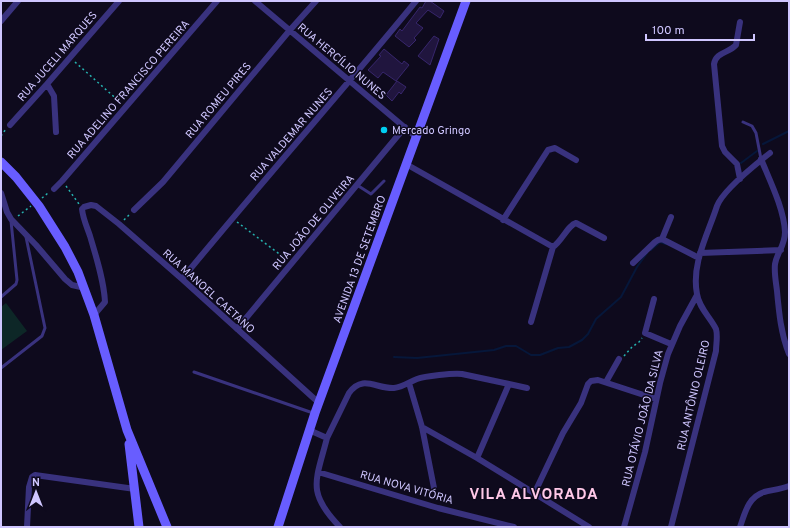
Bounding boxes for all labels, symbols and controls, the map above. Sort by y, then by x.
street label: RUA JUCELI MARQUES [15,9,101,105]
scale bar [646,16,754,42]
street label: RUA ADELINO FRANCISCO PEREIRA [65,17,193,162]
street label: RUA HERCÍLIO NUNES [294,20,389,103]
text: 100 m [652,23,685,39]
street label: RUA ROMEU PIRES [183,60,255,142]
street label: RUA VALDEMAR NUNES [247,85,336,184]
place label: Mercado Gringo [392,124,470,138]
marker: Mercado Gringo [379,125,389,135]
street label: RUA JOÃO DE OLIVEIRA [270,172,358,273]
street label: AVENIDA 13 DE SETEMBRO [330,194,390,325]
street label: RUA MANOEL CAETANO [159,247,257,337]
street label: RUA ANTÔNIO OLEIRO [673,338,714,452]
street label: RUA OTÁVIO JOÃO DA SILVA [618,348,667,488]
street label: RUA NOVA VITÓRIA [358,467,455,508]
north arrow [16,472,56,512]
text: N [32,476,40,490]
district label: VILA ALVORADA [469,486,599,505]

